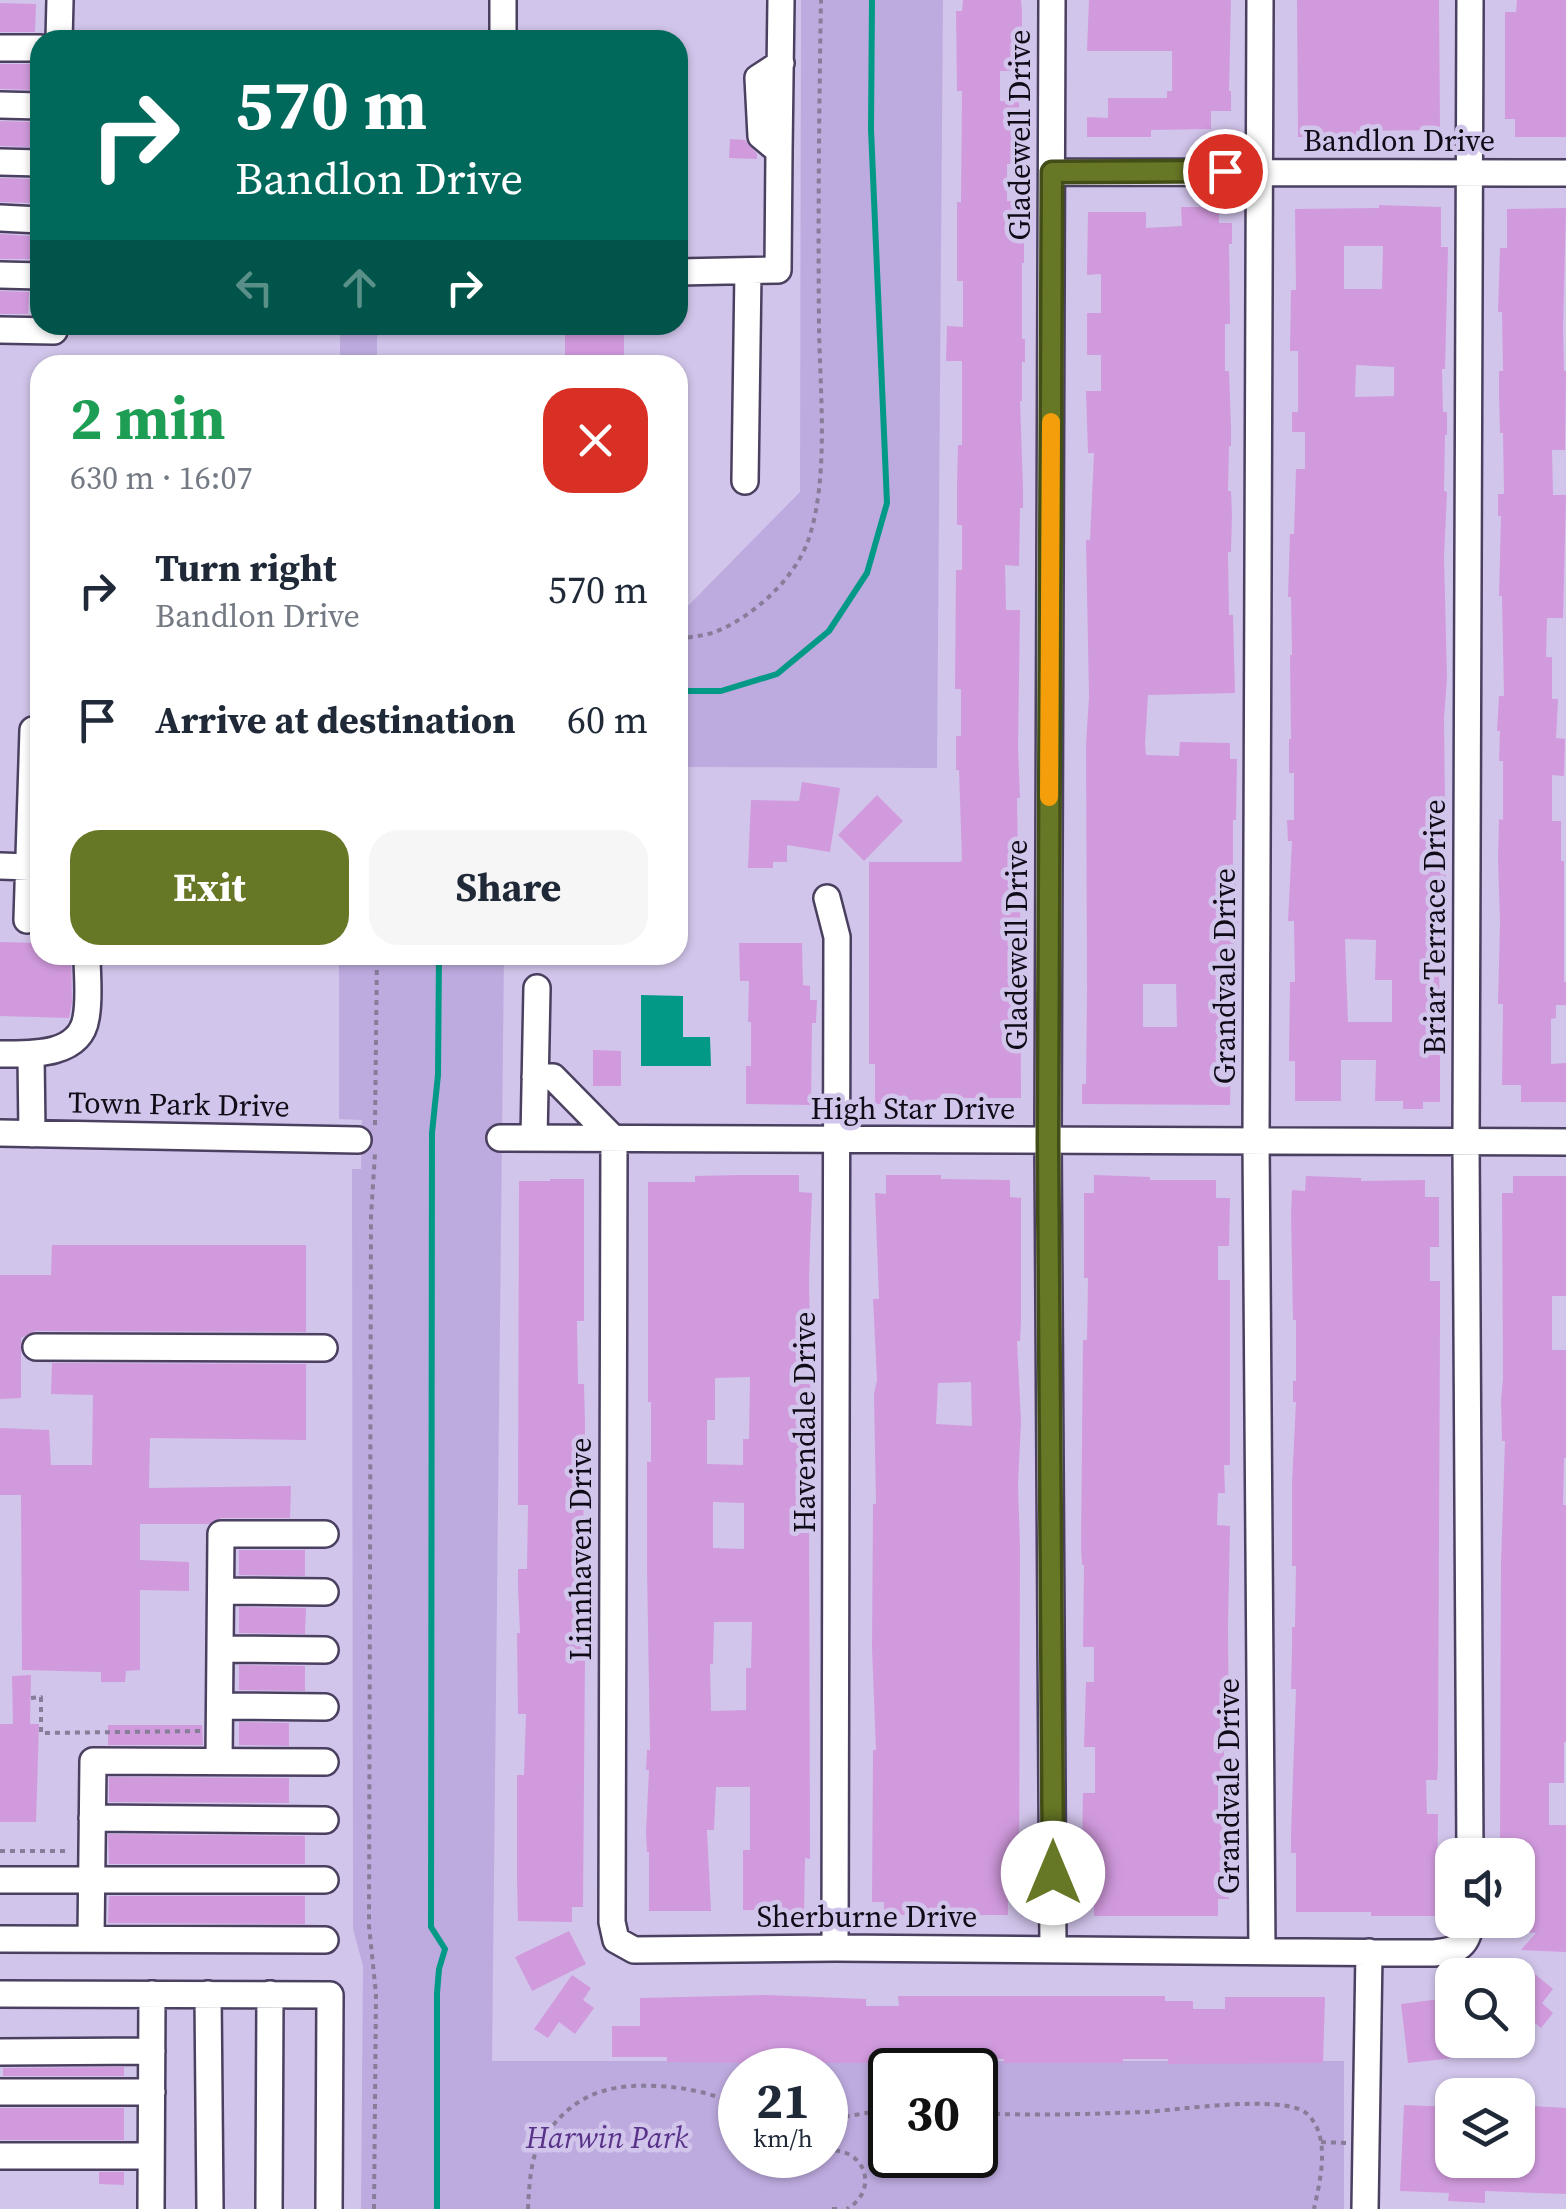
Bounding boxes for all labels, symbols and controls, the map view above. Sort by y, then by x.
street label: Gladewell Drive [999,30,1040,240]
text: 570 m [235,56,427,152]
icon: right [70,70,200,200]
street label: Bandlon Drive [1303,120,1495,161]
pin [1183,129,1268,214]
icon: arrive [1198,144,1253,199]
text: Bandlon Drive [235,147,523,209]
icon: left [227,260,282,315]
icon: ahead [332,260,387,315]
icon: right [437,260,492,315]
text: 2 min [70,377,226,459]
button: close [543,388,648,493]
text: 630 m · 16:07 [70,456,252,500]
text: Turn right [155,542,337,594]
icon: right [70,563,125,618]
text: 570 m [548,564,648,616]
text: Bandlon Drive [155,594,360,638]
icon: arrive [70,693,125,748]
text: Arrive at destination [155,694,516,746]
text: 60 m [567,694,648,746]
street label: Briar Terrace Drive [1414,799,1455,1055]
button: Exit [70,830,349,945]
button: Share [369,830,648,945]
street label: Gladewell Drive [996,840,1037,1050]
street label: Grandvale Drive [1204,868,1245,1084]
street label: Town Park Drive [68,1082,290,1126]
street label: High Star Drive [811,1088,1015,1129]
street label: Havendale Drive [784,1311,825,1533]
street label: Linnhaven Drive [560,1437,601,1661]
street label: Grandvale Drive [1208,1678,1249,1894]
position arrow [1001,1821,1105,1925]
map controls [1435,1838,1535,2178]
button: sound [1435,1838,1535,1938]
street label: Sherburne Drive [757,1896,977,1937]
button: search [1435,1958,1535,2058]
speed limit sign: 30 [868,2048,998,2178]
text: 21 [756,2066,810,2135]
button: layers [1435,2078,1535,2178]
park label: Harwin Park [525,2117,689,2158]
text: km/h [753,2121,813,2155]

